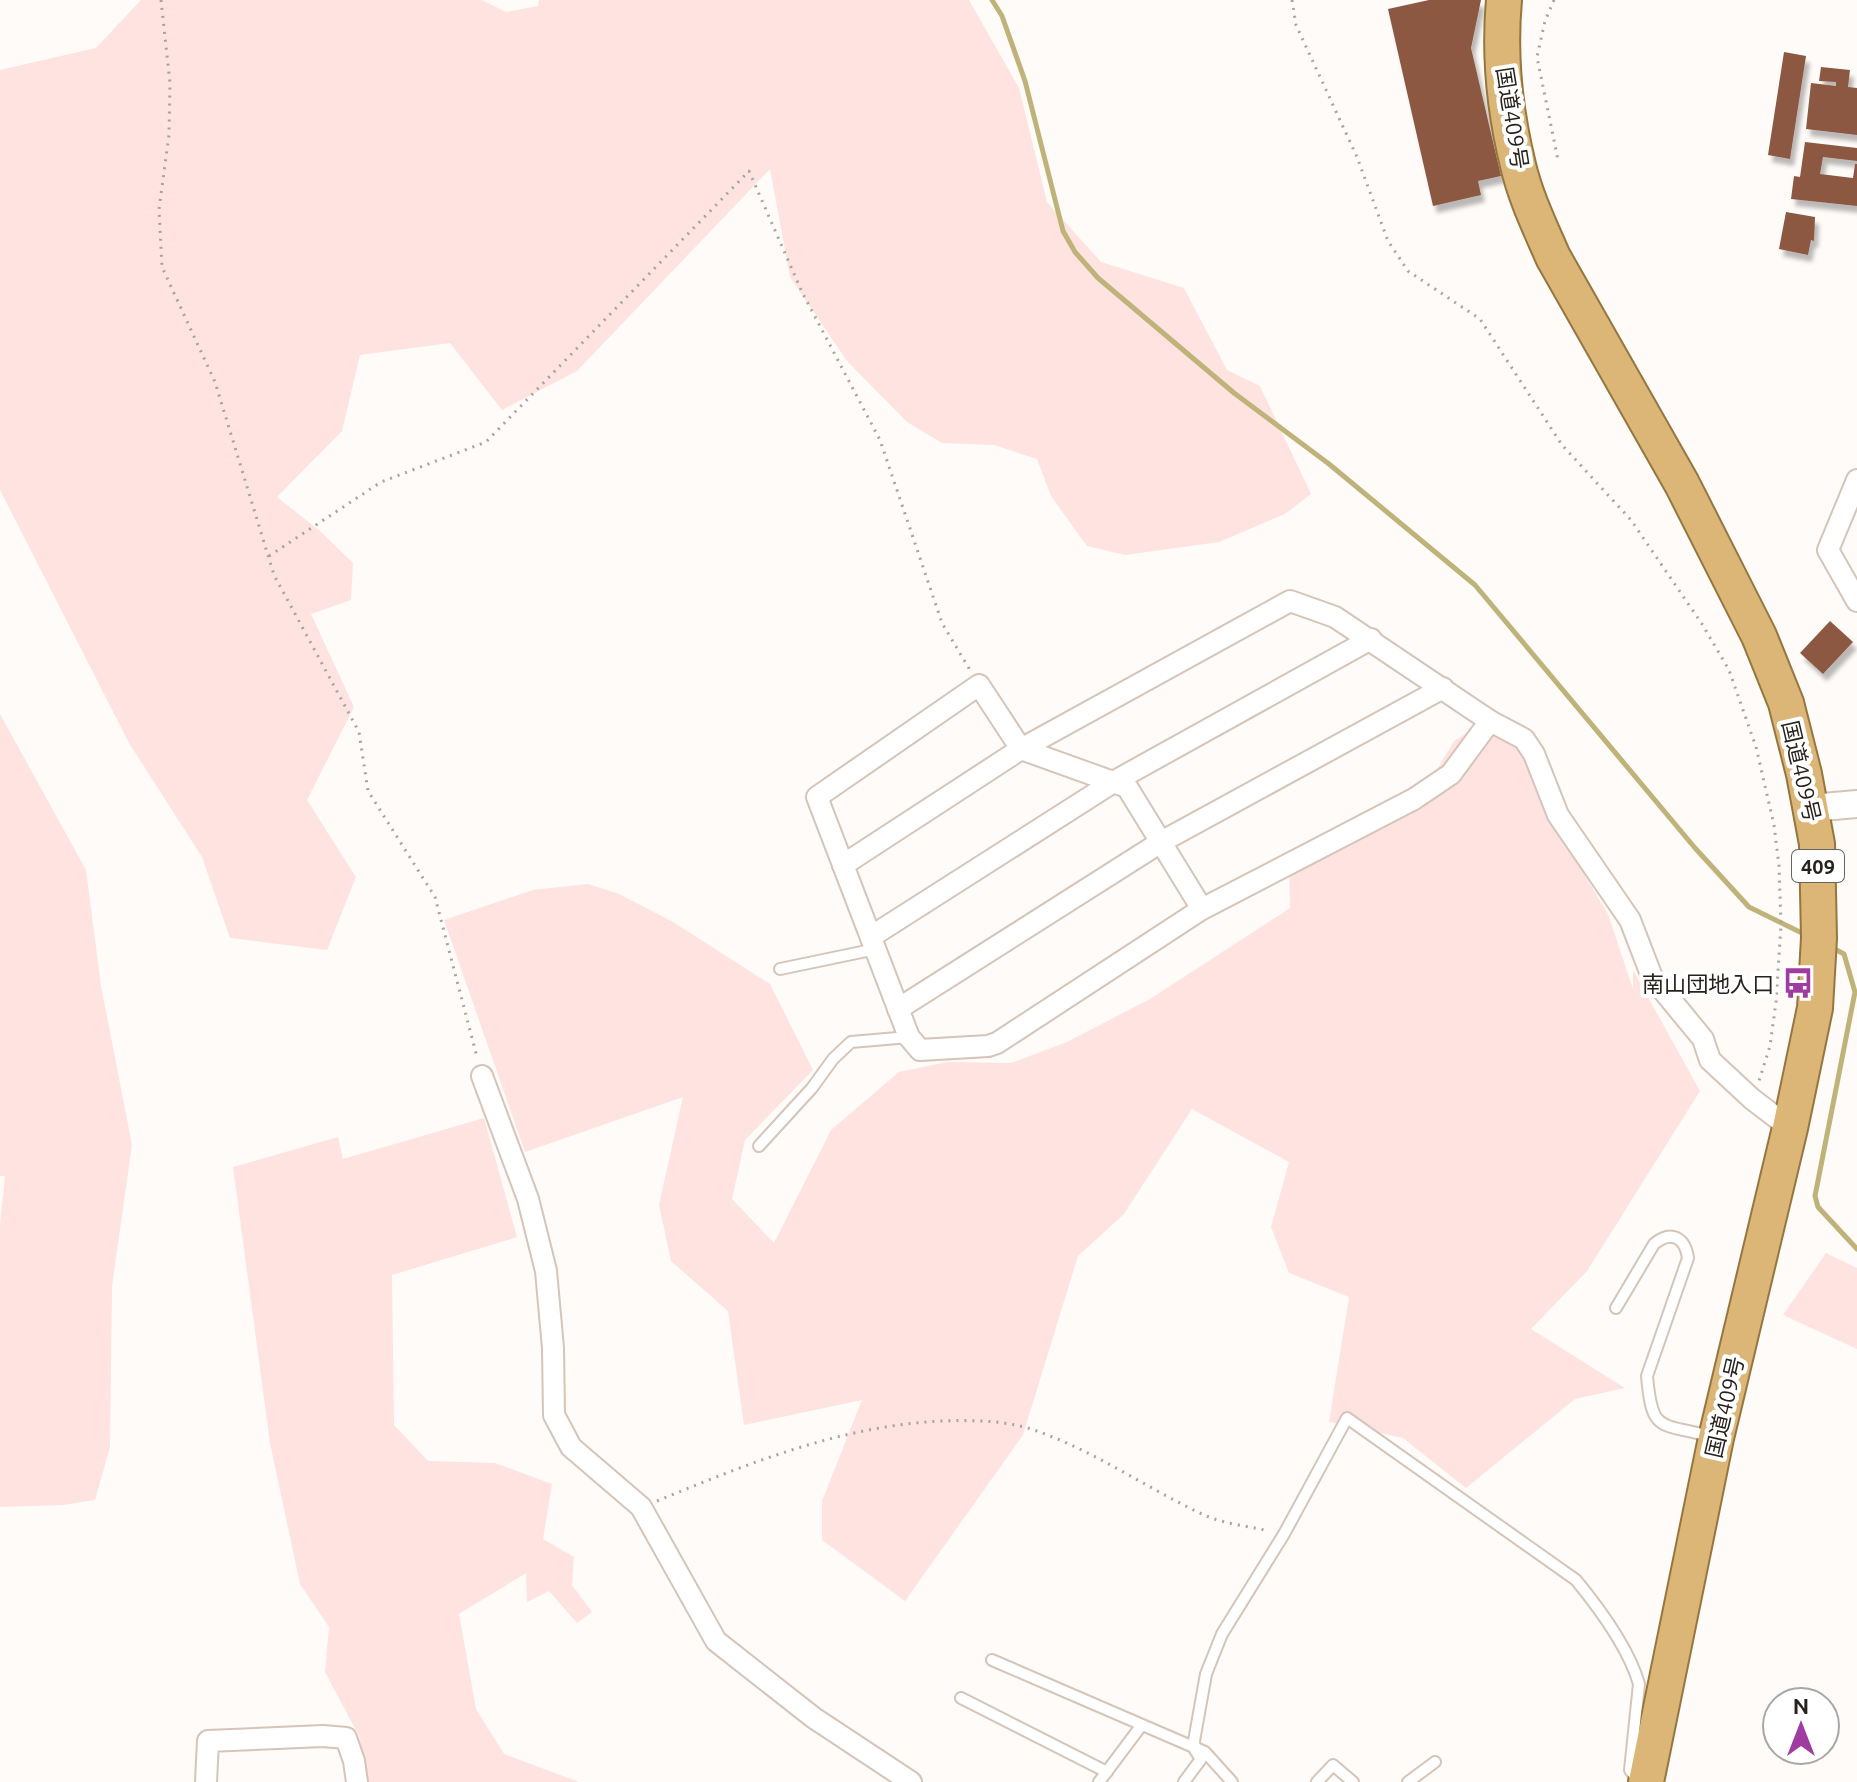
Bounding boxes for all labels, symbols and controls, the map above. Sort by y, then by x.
street label: 国道409号 [1493,65,1533,171]
street label: 国道409号 [1778,718,1826,824]
road number: 409 [1792,850,1844,882]
bus stop icon: 南山団地入口 [1781,966,1815,1000]
place label: 南山団地入口 [1642,971,1774,996]
street label: 国道409号 [1700,1354,1748,1460]
north arrow [1761,1686,1841,1766]
text: N [1793,1693,1809,1718]

